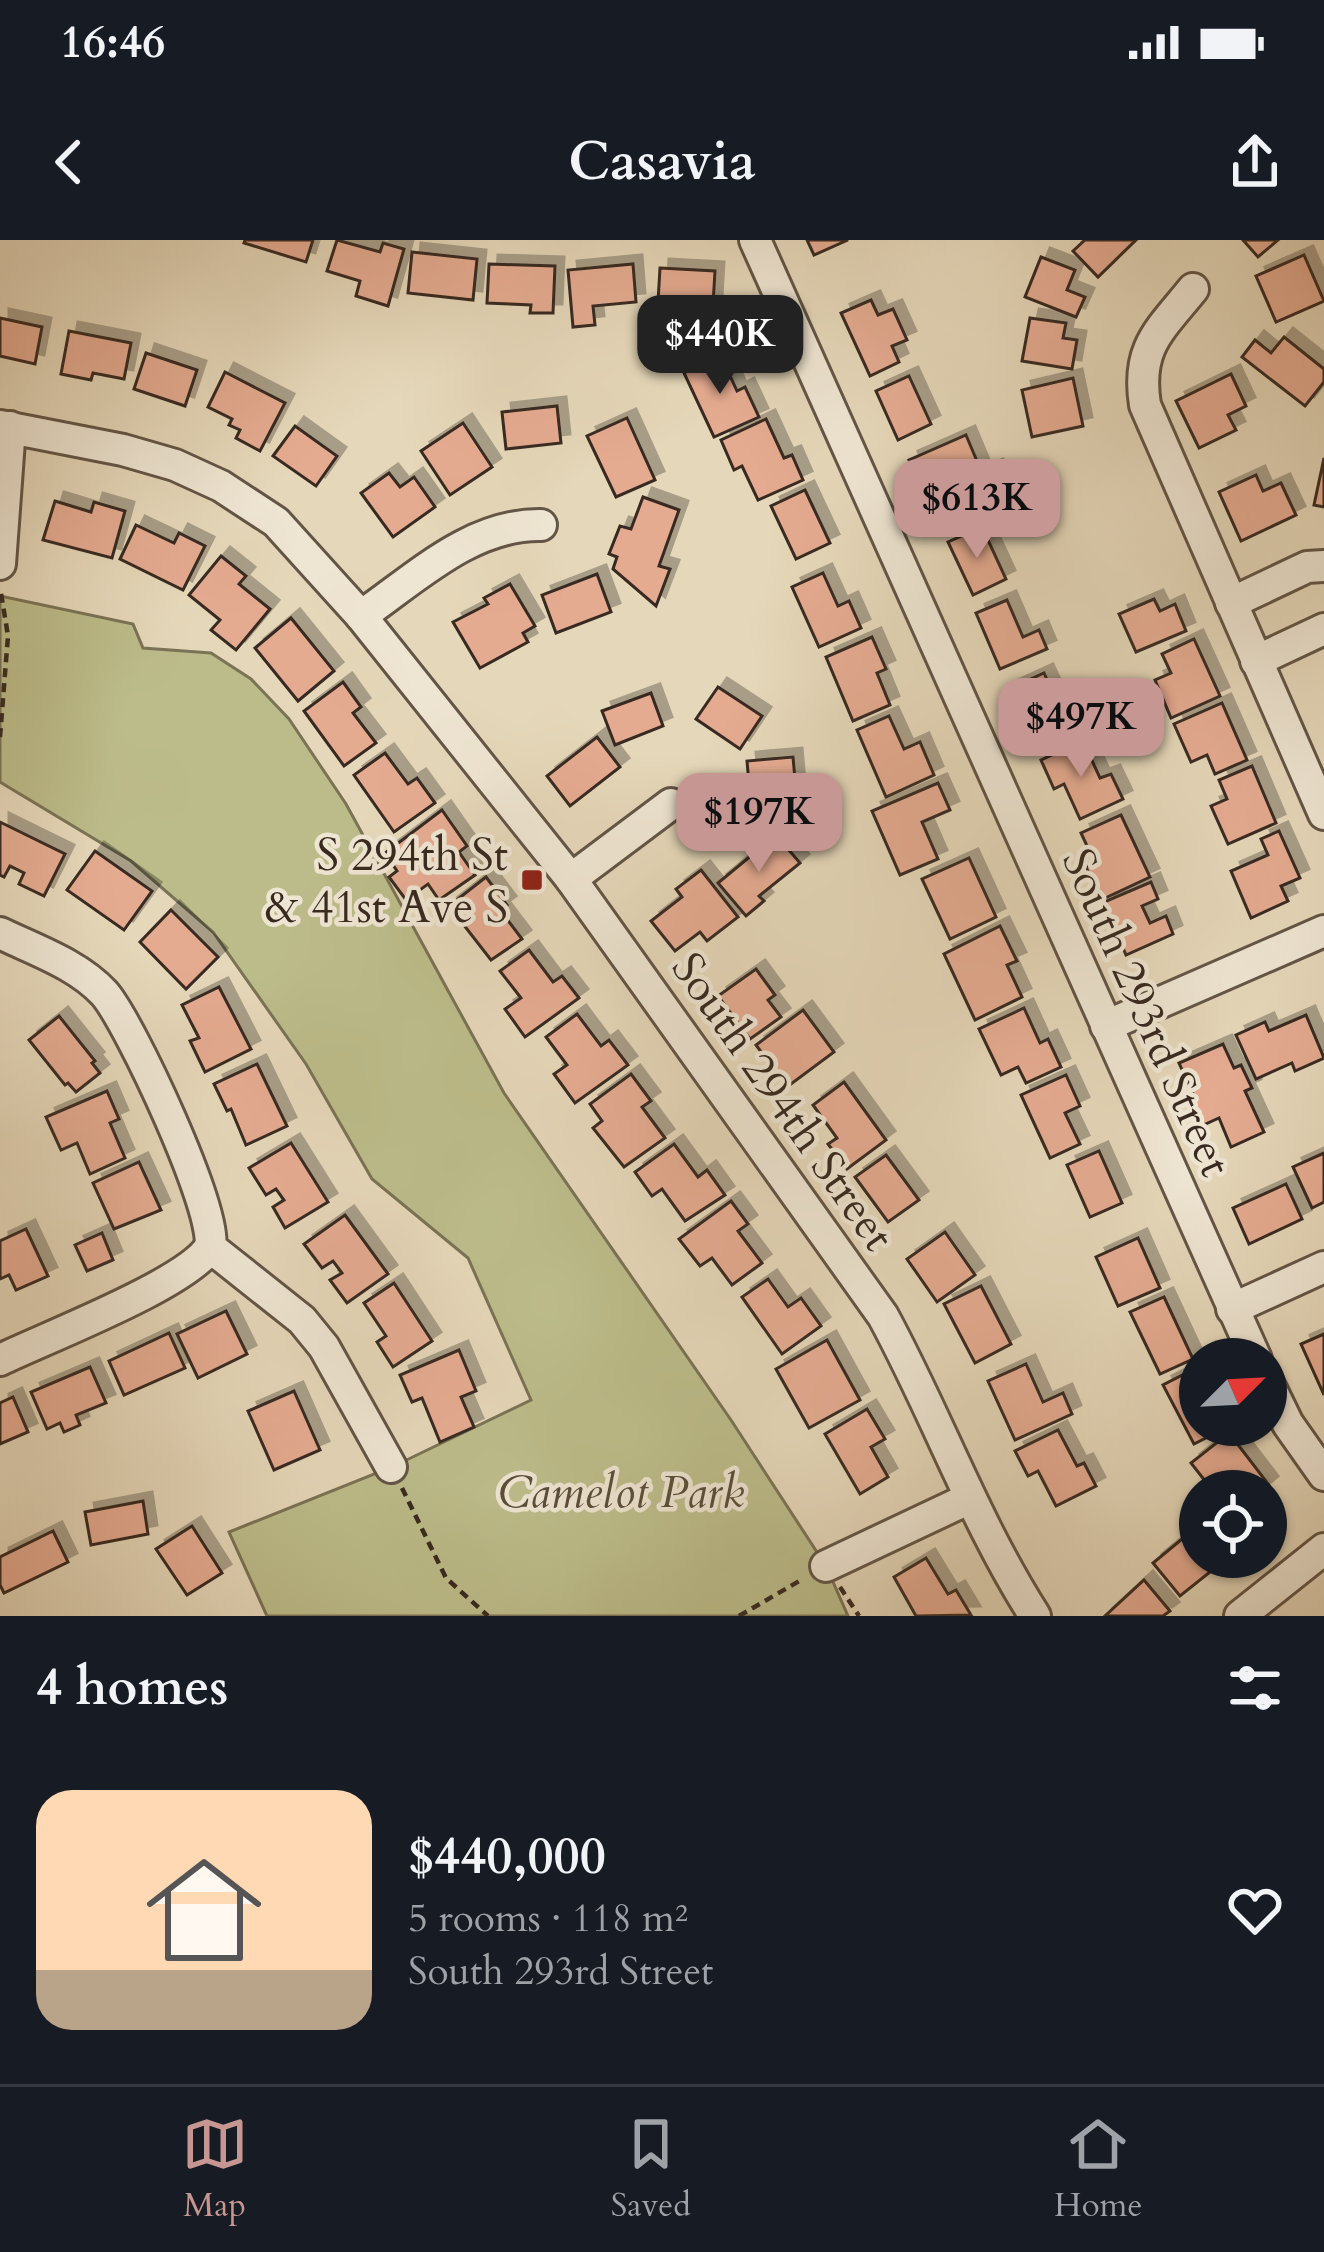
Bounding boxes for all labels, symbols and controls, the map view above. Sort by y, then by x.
text: 16:46 [60,12,165,73]
text: Casavia [568,126,756,199]
icon: back [36,129,102,195]
icon: share [1222,129,1288,195]
pin: $440K [636,295,804,397]
text: $440K [664,307,776,360]
pin: $613K [893,459,1061,561]
text: $613K [921,471,1033,524]
pin: $497K [997,678,1165,780]
text: $497K [1025,690,1137,743]
pin: $197K [675,773,843,875]
text: $197K [703,785,815,838]
place label: S 294th St & 41st Ave S [265,825,508,938]
street label: South 293rd Street [1047,839,1246,1186]
marker: S 294th St & 41st Ave S [519,867,545,893]
street label: South 294th Street [657,941,908,1263]
north arrow [1179,1338,1287,1446]
map controls [1179,1338,1287,1578]
park label: Camelot Park [498,1462,744,1523]
button: locate [1179,1470,1287,1578]
text: 4 homes [36,1653,228,1723]
icon: filters [1222,1655,1288,1721]
text: $440,000 [408,1822,606,1892]
icon: home [132,1838,276,1982]
icon: heart [1222,1877,1288,1943]
text: 5 rooms · 118 m² [408,1892,688,1945]
text: South 293rd Street [408,1945,713,1998]
tab: Map [182,2111,248,2228]
tab: Saved [611,2111,691,2228]
tab: Home [1054,2111,1142,2228]

